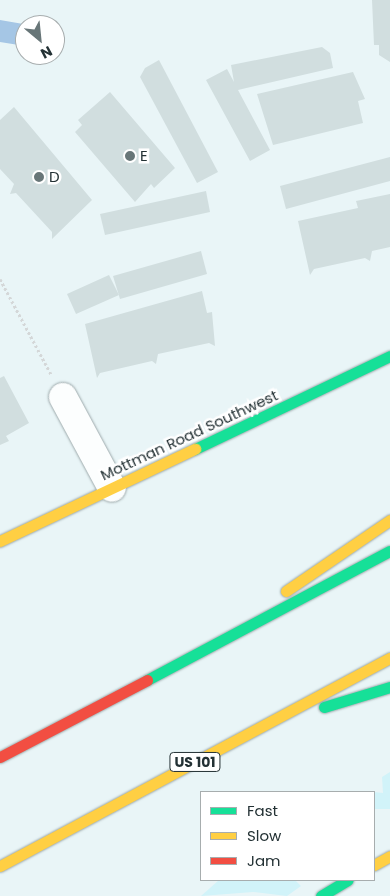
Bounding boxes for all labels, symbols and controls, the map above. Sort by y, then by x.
north arrow [15,15,65,65]
text: N [37,41,56,64]
place label: E [140,147,148,165]
marker: E [124,150,136,162]
place label: D [49,168,60,186]
marker: D [33,171,45,183]
street label: Mottman Road Southwest [97,386,281,484]
road number: US 101 [169,750,221,774]
legend [200,791,375,881]
text: Fast [247,800,278,821]
text: Slow [247,825,281,846]
text: Jam [247,850,281,871]

